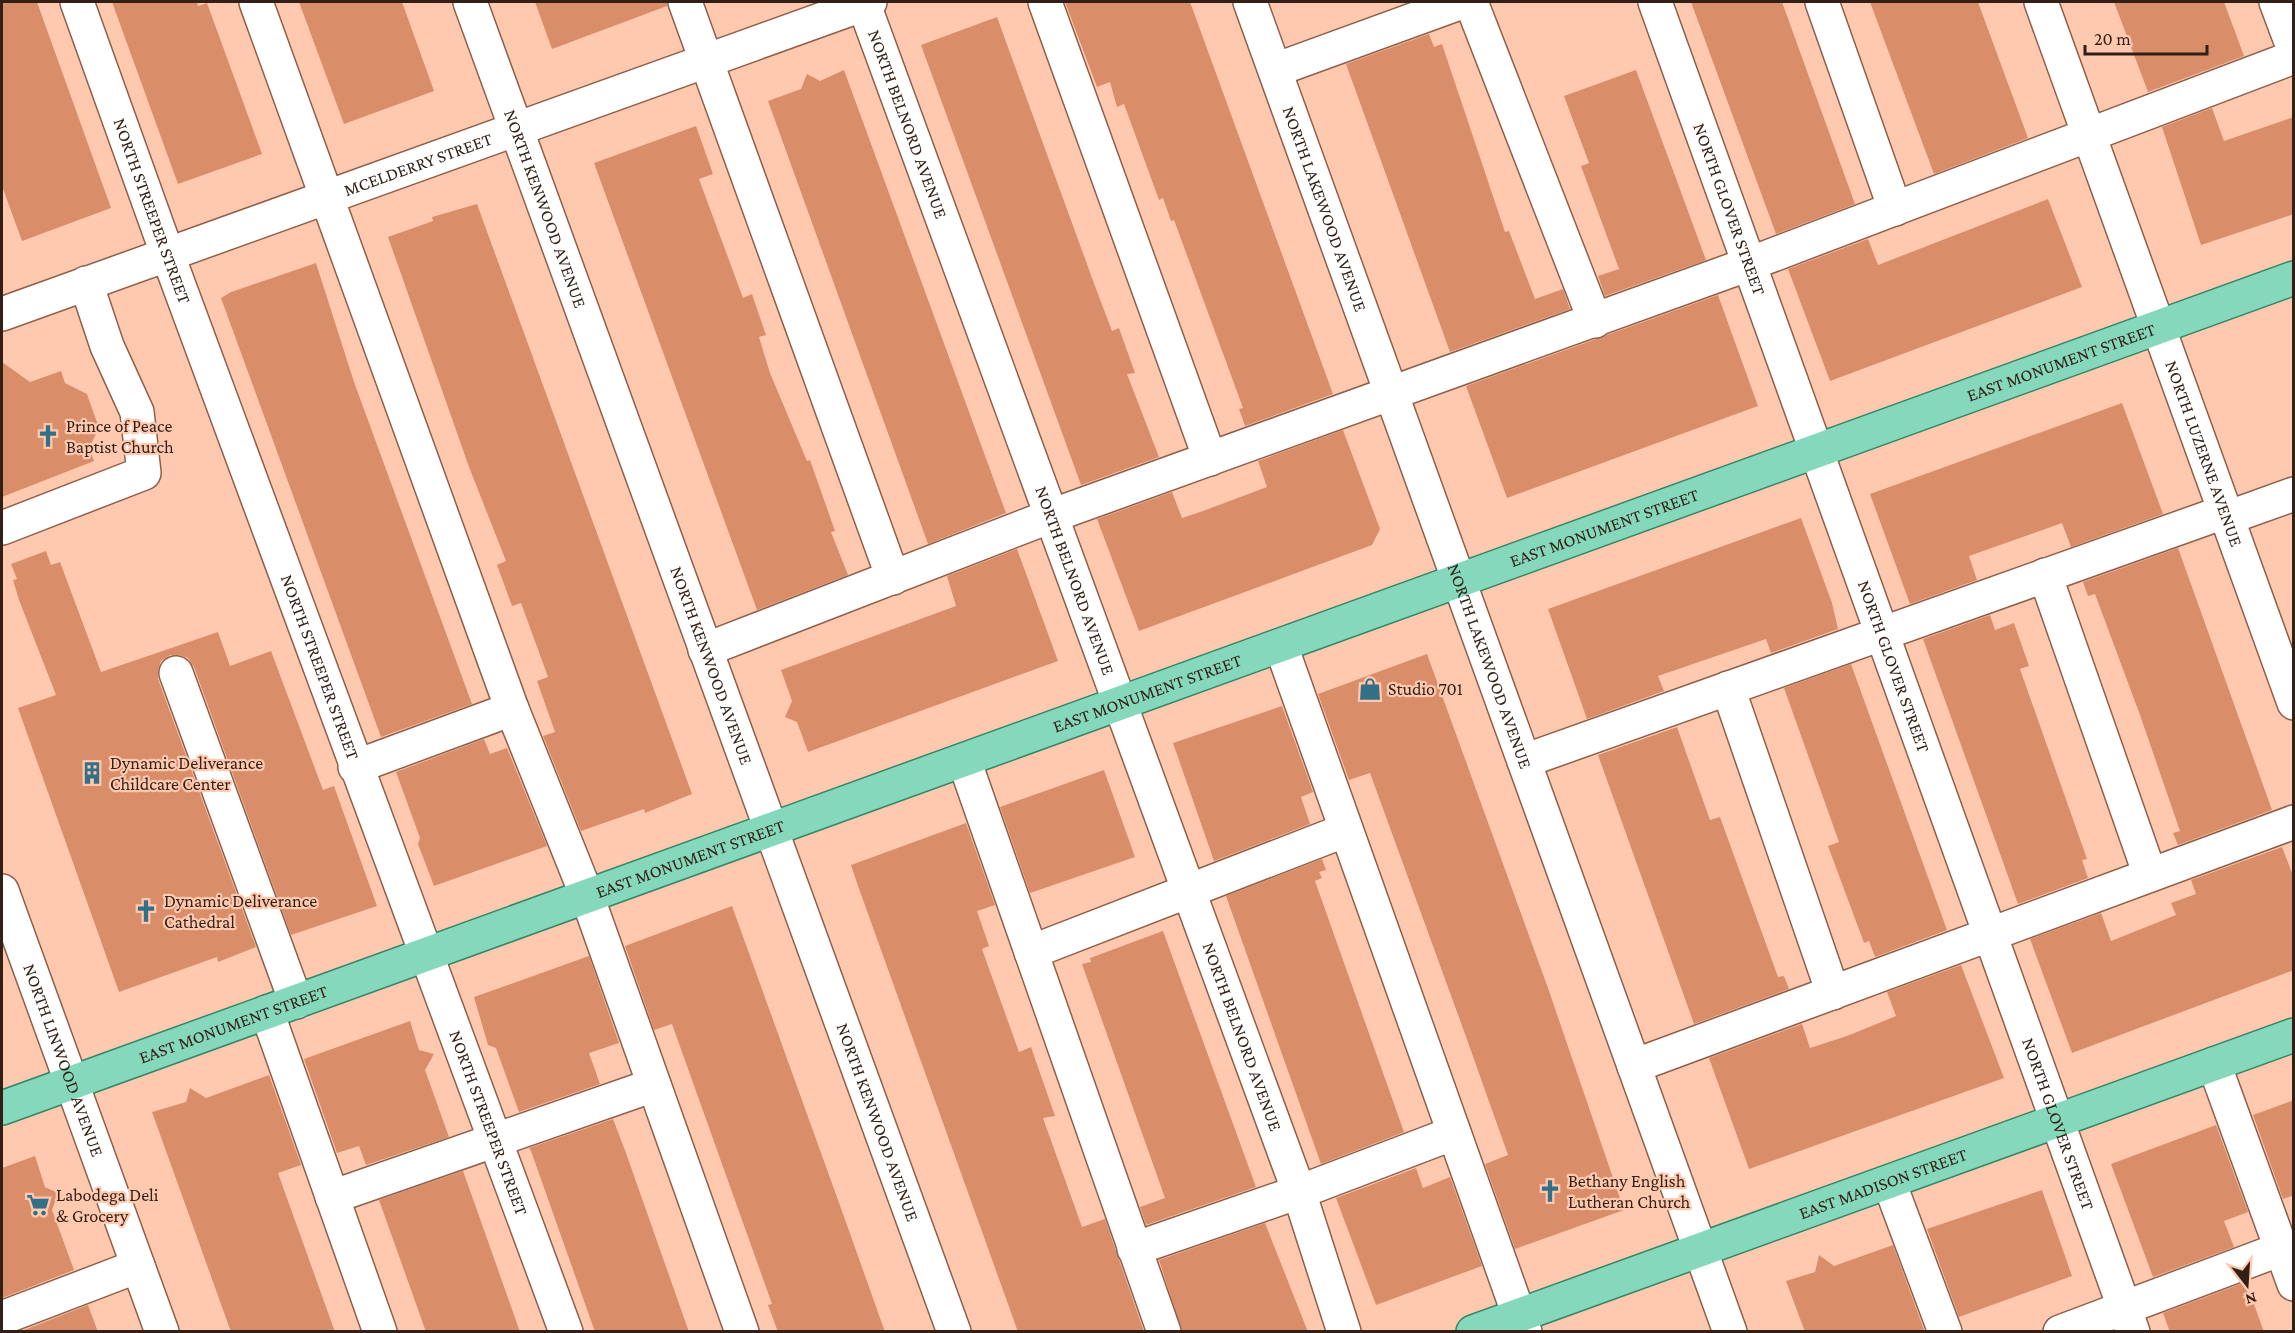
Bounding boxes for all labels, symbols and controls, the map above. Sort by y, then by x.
scale bar [2085,18,2206,56]
street label: NORTH BELNORD AVENUE [864,27,952,221]
text: 20 m [2094,29,2131,49]
street label: NORTH LAKEWOOD AVENUE [1279,104,1371,314]
street label: NORTH KENWOOD AVENUE [500,107,591,311]
street label: NORTH STREEPER STREET [109,115,195,307]
street label: NORTH GLOVER STREET [1689,120,1770,298]
street label: MCELDERRY STREET [341,129,495,200]
street label: EAST MONUMENT STREET [1964,319,2158,406]
street label: NORTH LUZERNE AVENUE [2161,358,2247,549]
place label: Prince of Peace Baptist Church [66,416,174,457]
church icon: Prince of Peace Baptist Church [35,423,61,449]
street label: NORTH BELNORD AVENUE [1031,483,1119,678]
street label: EAST MONUMENT STREET [1507,484,1701,571]
street label: NORTH LAKEWOOD AVENUE [1443,561,1536,772]
street label: NORTH KENWOOD AVENUE [666,564,757,768]
street label: NORTH STREEPER STREET [277,572,363,762]
street label: NORTH GLOVER STREET [1854,578,1934,755]
street label: EAST MONUMENT STREET [1050,650,1244,737]
shop icon: Studio 701 [1357,676,1383,702]
place label: Studio 701 [1388,679,1463,699]
place label: Dynamic Deliverance Childcare Center [110,753,263,794]
building icon: Dynamic Deliverance Childcare Center [79,760,105,786]
street label: EAST MONUMENT STREET [593,815,788,902]
place label: Dynamic Deliverance Cathedral [164,891,317,932]
church icon: Dynamic Deliverance Cathedral [133,898,159,924]
street label: NORTH BELNORD AVENUE [1198,940,1286,1134]
street label: NORTH LINWOOD AVENUE [19,961,108,1160]
street label: EAST MONUMENT STREET [136,981,331,1068]
street label: NORTH KENWOOD AVENUE [832,1020,923,1224]
street label: NORTH STREEPER STREET [445,1028,532,1218]
street label: NORTH GLOVER STREET [2018,1035,2098,1213]
street label: EAST MADISON STREET [1796,1144,1970,1223]
place label: Bethany English Lutheran Church [1568,1171,1691,1212]
church icon: Bethany English Lutheran Church [1537,1178,1563,1204]
place label: Labodega Deli & Grocery [56,1185,159,1226]
supermarket icon: Labodega Deli & Grocery [25,1192,51,1218]
north arrow [2217,1255,2277,1315]
text: N [2243,1289,2259,1309]

